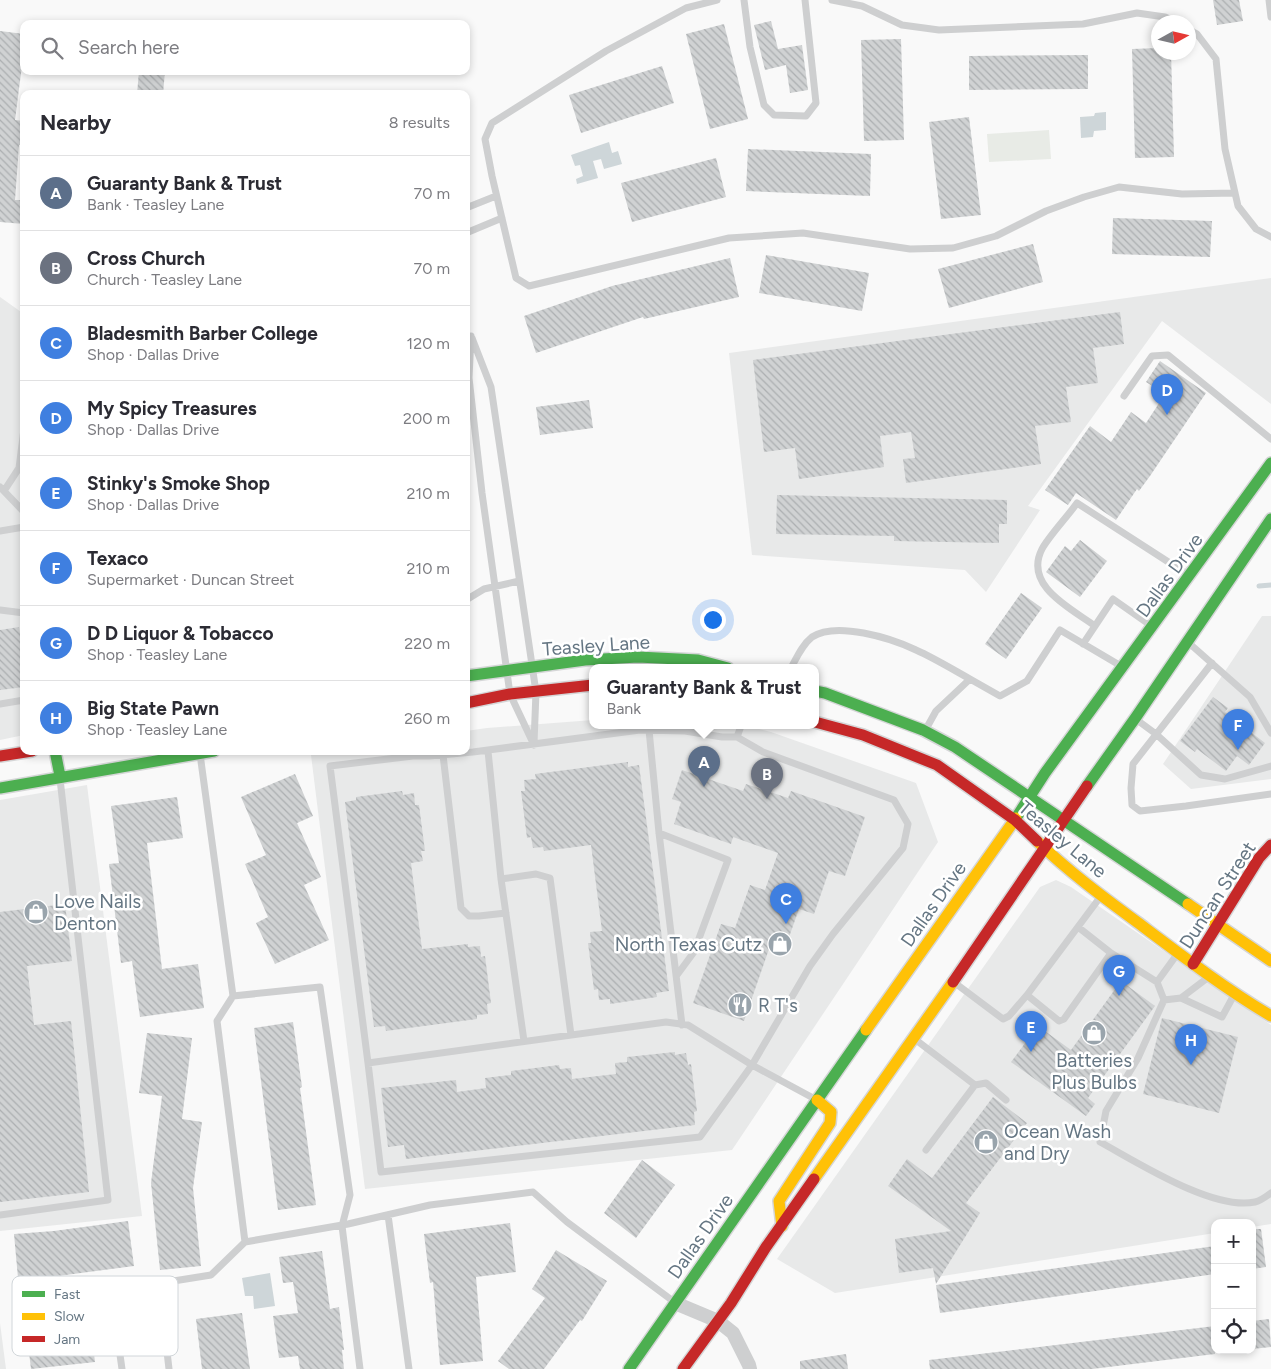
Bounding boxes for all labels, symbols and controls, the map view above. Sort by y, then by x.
north arrow [1151,15,1196,60]
search box [20,20,470,75]
icon: search [38,34,66,62]
text: Search here [78,36,180,59]
text: Nearby [40,110,111,135]
text: 8 results [389,113,450,132]
text: Guaranty Bank & Trust [87,172,282,195]
text: A [50,184,62,203]
text: 70 m [414,184,450,203]
text: Bank · Teasley Lane [87,195,224,214]
text: Cross Church [87,247,205,270]
text: B [51,259,61,278]
text: 70 m [414,259,450,278]
text: Church · Teasley Lane [87,270,242,289]
text: Bladesmith Barber College [87,322,318,345]
text: C [50,334,62,353]
text: 120 m [407,334,450,353]
text: Shop · Dallas Drive [87,345,219,364]
pin: D [1151,374,1183,415]
text: My Spicy Treasures [87,397,257,420]
text: D [50,409,62,428]
text: 200 m [403,409,450,428]
text: Shop · Dallas Drive [87,420,219,439]
text: Stinky's Smoke Shop [87,472,270,495]
text: E [51,484,61,503]
text: 210 m [407,484,450,503]
text: Shop · Dallas Drive [87,495,219,514]
street label: Dallas Drive [1131,529,1208,622]
text: Texaco [87,547,148,570]
text: F [52,559,60,578]
text: 210 m [407,559,450,578]
text: Supermarket · Duncan Street [87,570,294,589]
your location [700,607,726,633]
text: D D Liquor & Tobacco [87,622,274,645]
street label: Teasley Lane [541,630,651,661]
text: G [50,634,62,653]
text: 220 m [404,634,450,653]
text: Shop · Teasley Lane [87,645,227,664]
popup [589,664,819,729]
text: Guaranty Bank & Trust [606,676,802,699]
text: Big State Pawn [87,697,219,720]
text: Bank [606,699,641,718]
text: H [50,709,62,728]
text: 260 m [404,709,450,728]
pin: F [1222,709,1254,750]
text: Shop · Teasley Lane [87,720,227,739]
pin: A [688,746,720,787]
pin: B [751,758,783,799]
street label: Teasley Lane [1014,796,1111,883]
street label: Duncan Street [1174,838,1260,953]
street label: Dallas Drive [896,857,971,951]
pin: C [770,883,802,924]
place label: Love Nails Denton [54,890,141,935]
shop icon: Love Nails Denton [23,899,49,925]
shop icon: North Texas Cutz [767,931,793,957]
place label: North Texas Cutz [615,933,762,956]
pin: G [1103,955,1135,996]
restaurant icon: R T's [727,992,753,1018]
place label: R T's [758,994,798,1017]
pin: E [1015,1011,1047,1052]
shop icon: Batteries Plus Bulbs [1081,1020,1107,1046]
pin: H [1175,1024,1207,1065]
place label: Batteries Plus Bulbs [1051,1049,1137,1094]
place label: Ocean Wash and Dry [1004,1120,1111,1165]
shop icon: Ocean Wash and Dry [973,1129,999,1155]
street label: Dallas Drive [663,1189,738,1283]
map controls [1211,1219,1256,1354]
button: + [1211,1219,1256,1264]
button: − [1211,1264,1256,1309]
legend [12,1276,178,1356]
text: Fast [54,1286,80,1303]
text: Slow [54,1308,85,1325]
button: locate [1211,1309,1256,1354]
text: Jam [54,1331,80,1348]

